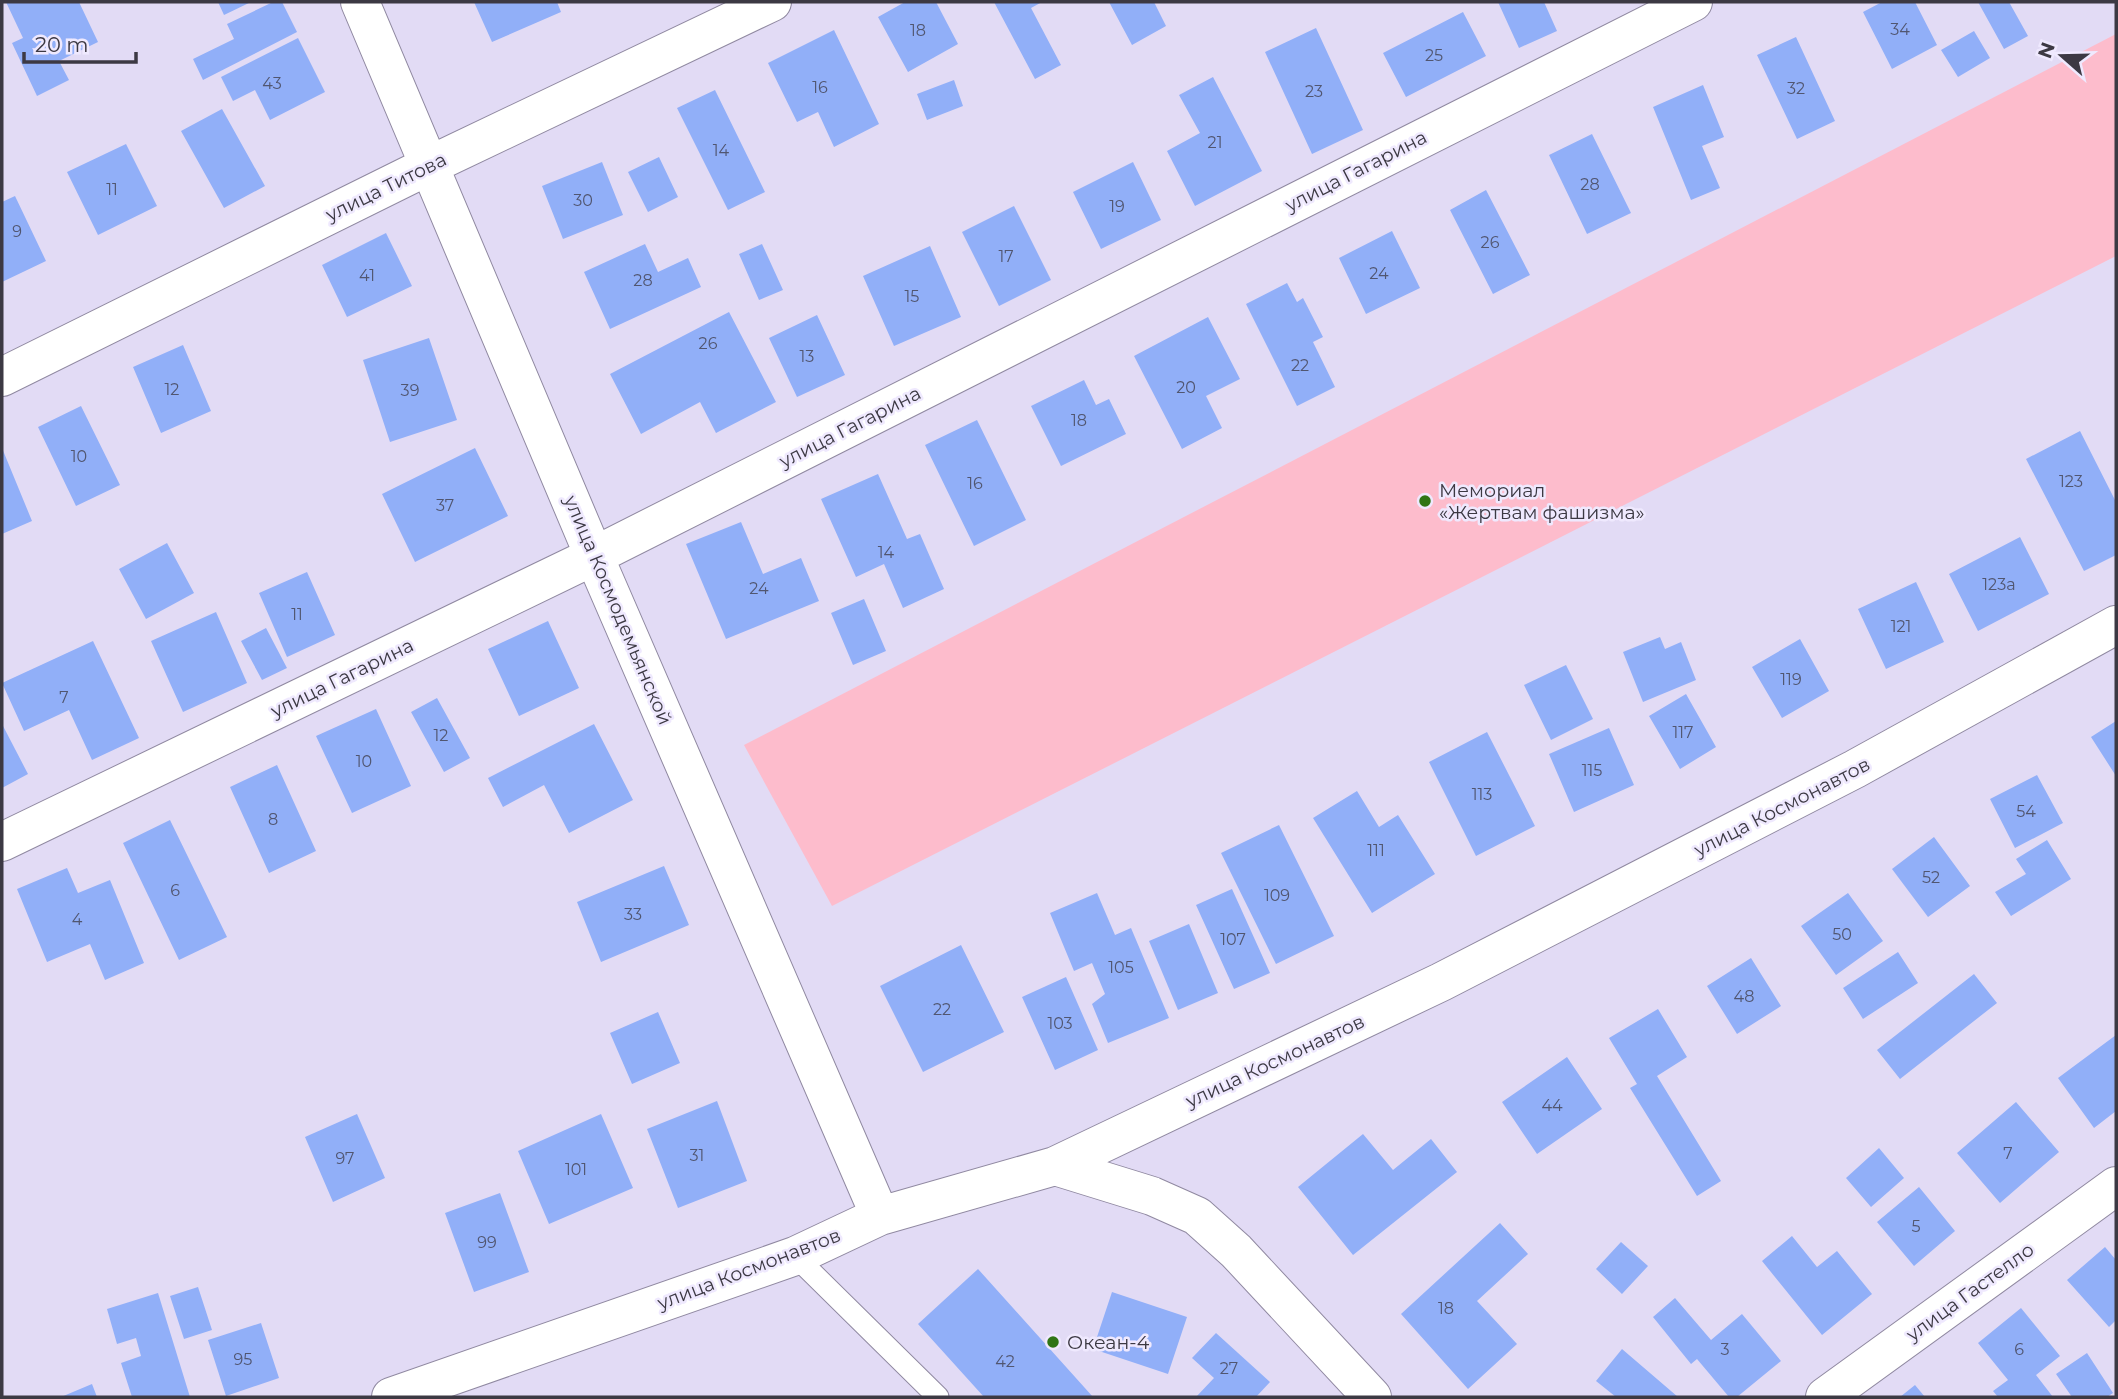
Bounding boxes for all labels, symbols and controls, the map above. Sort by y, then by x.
house number: 34 [1890,20,1910,39]
scale bar [24,21,136,65]
house number: 18 [910,21,926,40]
north arrow [2027,21,2097,91]
text: 20 m [35,32,89,57]
text: N [2033,39,2060,62]
house number: 25 [1425,46,1443,65]
house number: 43 [262,74,282,93]
house number: 16 [812,78,828,97]
house number: 32 [1787,79,1805,98]
house number: 23 [1305,82,1323,101]
street label: улица Гагарина [1280,125,1431,217]
house number: 21 [1208,133,1222,152]
house number: 14 [713,141,730,160]
street label: улица Титова [321,148,450,227]
house number: 28 [1580,175,1600,194]
house number: 11 [106,180,118,199]
house number: 30 [573,191,593,210]
house number: 19 [1109,197,1125,216]
house number: 9 [12,222,22,241]
house number: 26 [1481,233,1500,252]
house number: 17 [998,247,1014,266]
house number: 24 [1369,264,1389,283]
house number: 41 [359,266,375,285]
house number: 28 [633,271,653,290]
house number: 15 [905,287,919,306]
house number: 26 [699,334,718,353]
house number: 13 [800,347,814,366]
house number: 22 [1291,356,1309,375]
house number: 20 [1176,378,1196,397]
house number: 12 [165,380,179,399]
house number: 39 [401,381,419,400]
street label: улица Гагарина [774,381,925,473]
house number: 18 [1071,411,1087,430]
house number: 10 [71,447,87,466]
house number: 123 [2059,472,2083,491]
house number: 16 [967,474,983,493]
place label: Мемориал «Жертвам фашизма» [1439,479,1645,524]
street label: улица Космодемьянской [559,491,677,728]
marker: Мемориал «Жертвам фашизма» [1417,493,1433,509]
house number: 37 [436,496,454,515]
house number: 14 [878,543,895,562]
house number: 123a [1982,575,2016,594]
house number: 24 [749,579,769,598]
house number: 11 [291,605,303,624]
house number: 121 [1891,617,1911,636]
street label: улица Гагарина [266,634,417,723]
house number: 119 [1780,670,1802,689]
house number: 7 [59,688,69,707]
house number: 117 [1673,723,1693,742]
house number: 12 [434,726,448,745]
house number: 10 [356,752,372,771]
street label: улица Космонавтов [1689,753,1874,862]
house number: 115 [1582,761,1602,780]
house number: 113 [1472,785,1492,804]
house number: 54 [2016,802,2036,821]
house number: 8 [268,810,278,829]
house number: 111 [1367,841,1385,860]
house number: 52 [1922,868,1940,887]
house number: 6 [170,881,180,900]
house number: 109 [1264,886,1290,905]
house number: 33 [624,905,642,924]
house number: 4 [72,910,83,929]
house number: 50 [1832,925,1852,944]
house number: 107 [1220,930,1246,949]
house number: 105 [1108,958,1134,977]
house number: 48 [1734,987,1754,1006]
house number: 22 [933,1000,951,1019]
street label: улица Космонавтов [1181,1009,1368,1113]
house number: 103 [1047,1014,1073,1033]
house number: 44 [1541,1096,1563,1115]
house number: 7 [2003,1144,2013,1163]
house number: 31 [690,1146,704,1165]
house number: 97 [335,1149,355,1168]
house number: 101 [565,1160,587,1179]
house number: 5 [1911,1217,1921,1236]
street label: улица Космонавтов [653,1223,844,1315]
house number: 99 [477,1233,497,1252]
street label: улица Гастелло [1901,1238,2038,1347]
house number: 18 [1438,1299,1454,1318]
place label: Океан-4 [1067,1331,1150,1354]
marker: Океан-4 [1045,1334,1061,1350]
house number: 3 [1720,1340,1730,1359]
house number: 6 [2014,1340,2024,1359]
house number: 95 [234,1350,252,1369]
house number: 42 [995,1352,1015,1371]
house number: 27 [1220,1359,1238,1378]

